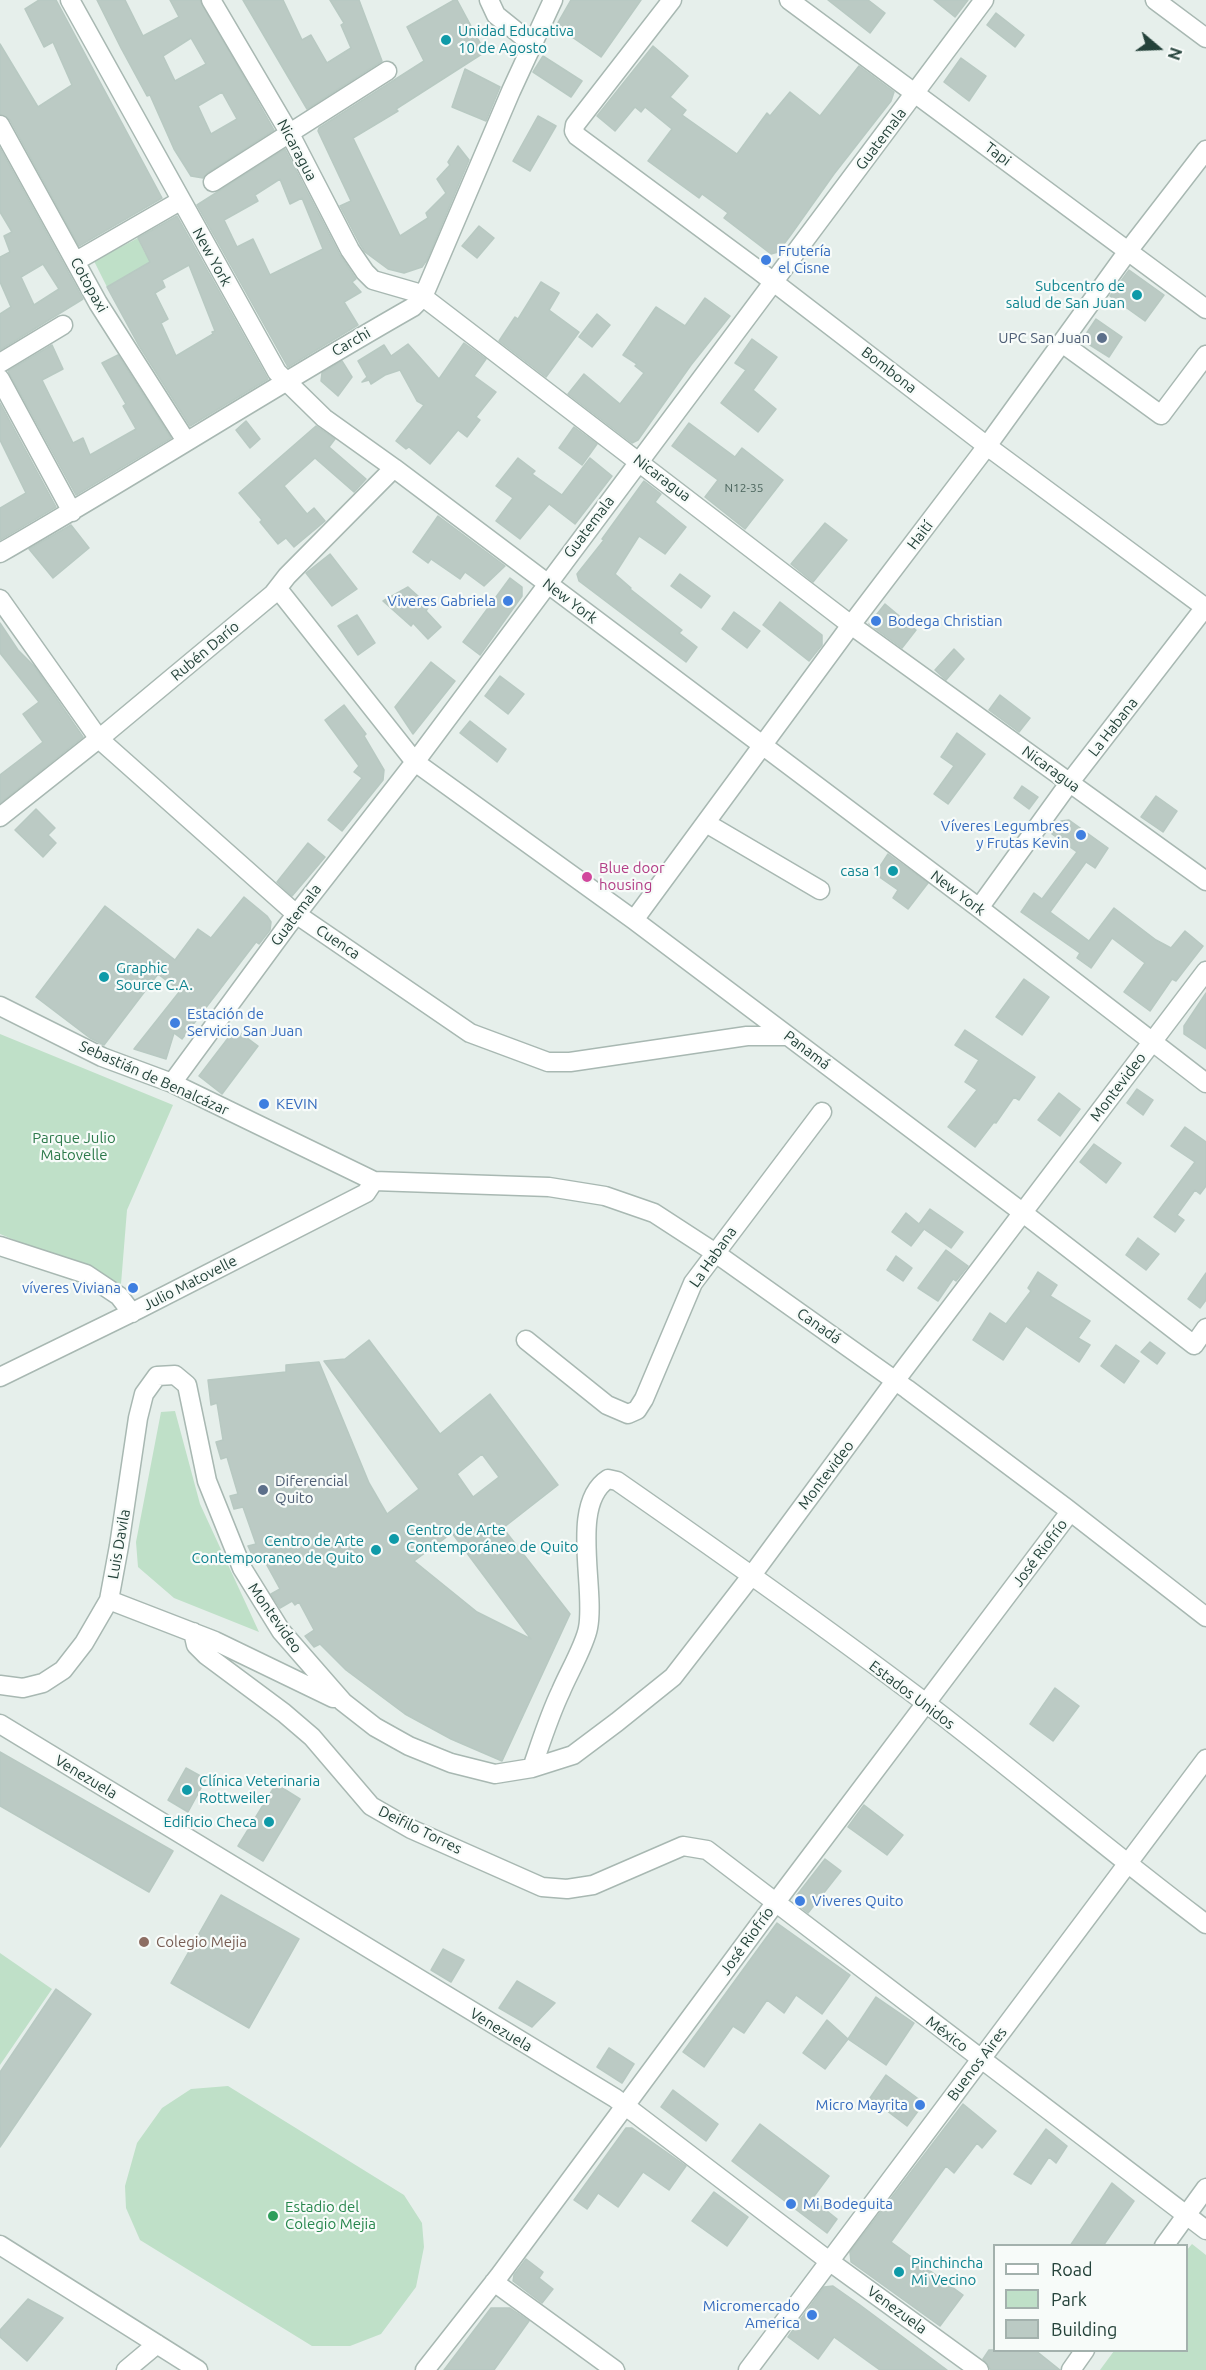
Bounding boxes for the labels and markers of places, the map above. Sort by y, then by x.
place label: Unidad Educativa 10 de Agosto [458,22,574,57]
marker: Unidad Educativa 10 de Agosto [439,33,453,47]
place label: Frutería el Cisne [778,242,831,277]
marker: Frutería el Cisne [759,253,773,267]
place label: Subcentro de salud de San Juan [1006,277,1125,312]
marker: Subcentro de salud de San Juan [1130,288,1144,302]
place label: UPC San Juan [998,329,1090,347]
marker: UPC San Juan [1095,331,1109,345]
place label: Viveres Gabriela [387,592,496,610]
marker: Viveres Gabriela [501,594,515,608]
place label: Bodega Christian [888,612,1003,630]
marker: Bodega Christian [869,614,883,628]
place label: Víveres Legumbres y Frutas Kevin [941,817,1069,852]
marker: Víveres Legumbres y Frutas Kevin [1074,828,1088,842]
place label: Blue door housing [599,859,665,894]
place label: casa 1 [840,862,881,880]
marker: casa 1 [886,864,900,878]
marker: Blue door housing [580,870,594,884]
place label: Graphic Source C.A. [116,959,193,994]
marker: Graphic Source C.A. [97,970,111,984]
place label: Estación de Servicio San Juan [187,1005,303,1040]
marker: Estación de Servicio San Juan [168,1016,182,1030]
place label: KEVIN [276,1095,318,1113]
marker: KEVIN [257,1097,271,1111]
place label: víveres Viviana [22,1279,121,1297]
marker: víveres Viviana [126,1281,140,1295]
place label: Diferencial Quito [275,1472,348,1507]
marker: Diferencial Quito [256,1483,270,1497]
place label: Centro de Arte Contemporáneo de Quito [406,1521,579,1556]
place label: Centro de Arte Contemporaneo de Quito [191,1532,364,1567]
marker: Centro de Arte Contemporáneo de Quito [387,1532,401,1546]
marker: Centro de Arte Contemporaneo de Quito [369,1543,383,1557]
place label: Clínica Veterinaria Rottweiler [199,1772,320,1807]
marker: Clínica Veterinaria Rottweiler [180,1783,194,1797]
place label: Edificio Checa [163,1813,257,1831]
marker: Edificio Checa [262,1815,276,1829]
place label: Viveres Quito [812,1892,904,1910]
marker: Viveres Quito [793,1894,807,1908]
place label: Colegio Mejia [156,1933,247,1951]
marker: Colegio Mejia [137,1935,151,1949]
place label: Micro Mayrita [816,2096,908,2114]
marker: Micro Mayrita [913,2098,927,2112]
place label: Mi Bodeguita [803,2195,893,2213]
marker: Mi Bodeguita [784,2197,798,2211]
place label: Estadio del Colegio Mejia [285,2198,376,2233]
marker: Estadio del Colegio Mejia [266,2209,280,2223]
place label: Pinchincha Mi Vecino [911,2254,983,2289]
marker: Pinchincha Mi Vecino [892,2265,906,2279]
place label: Micromercado America [703,2297,800,2332]
marker: Micromercado America [805,2308,819,2322]

